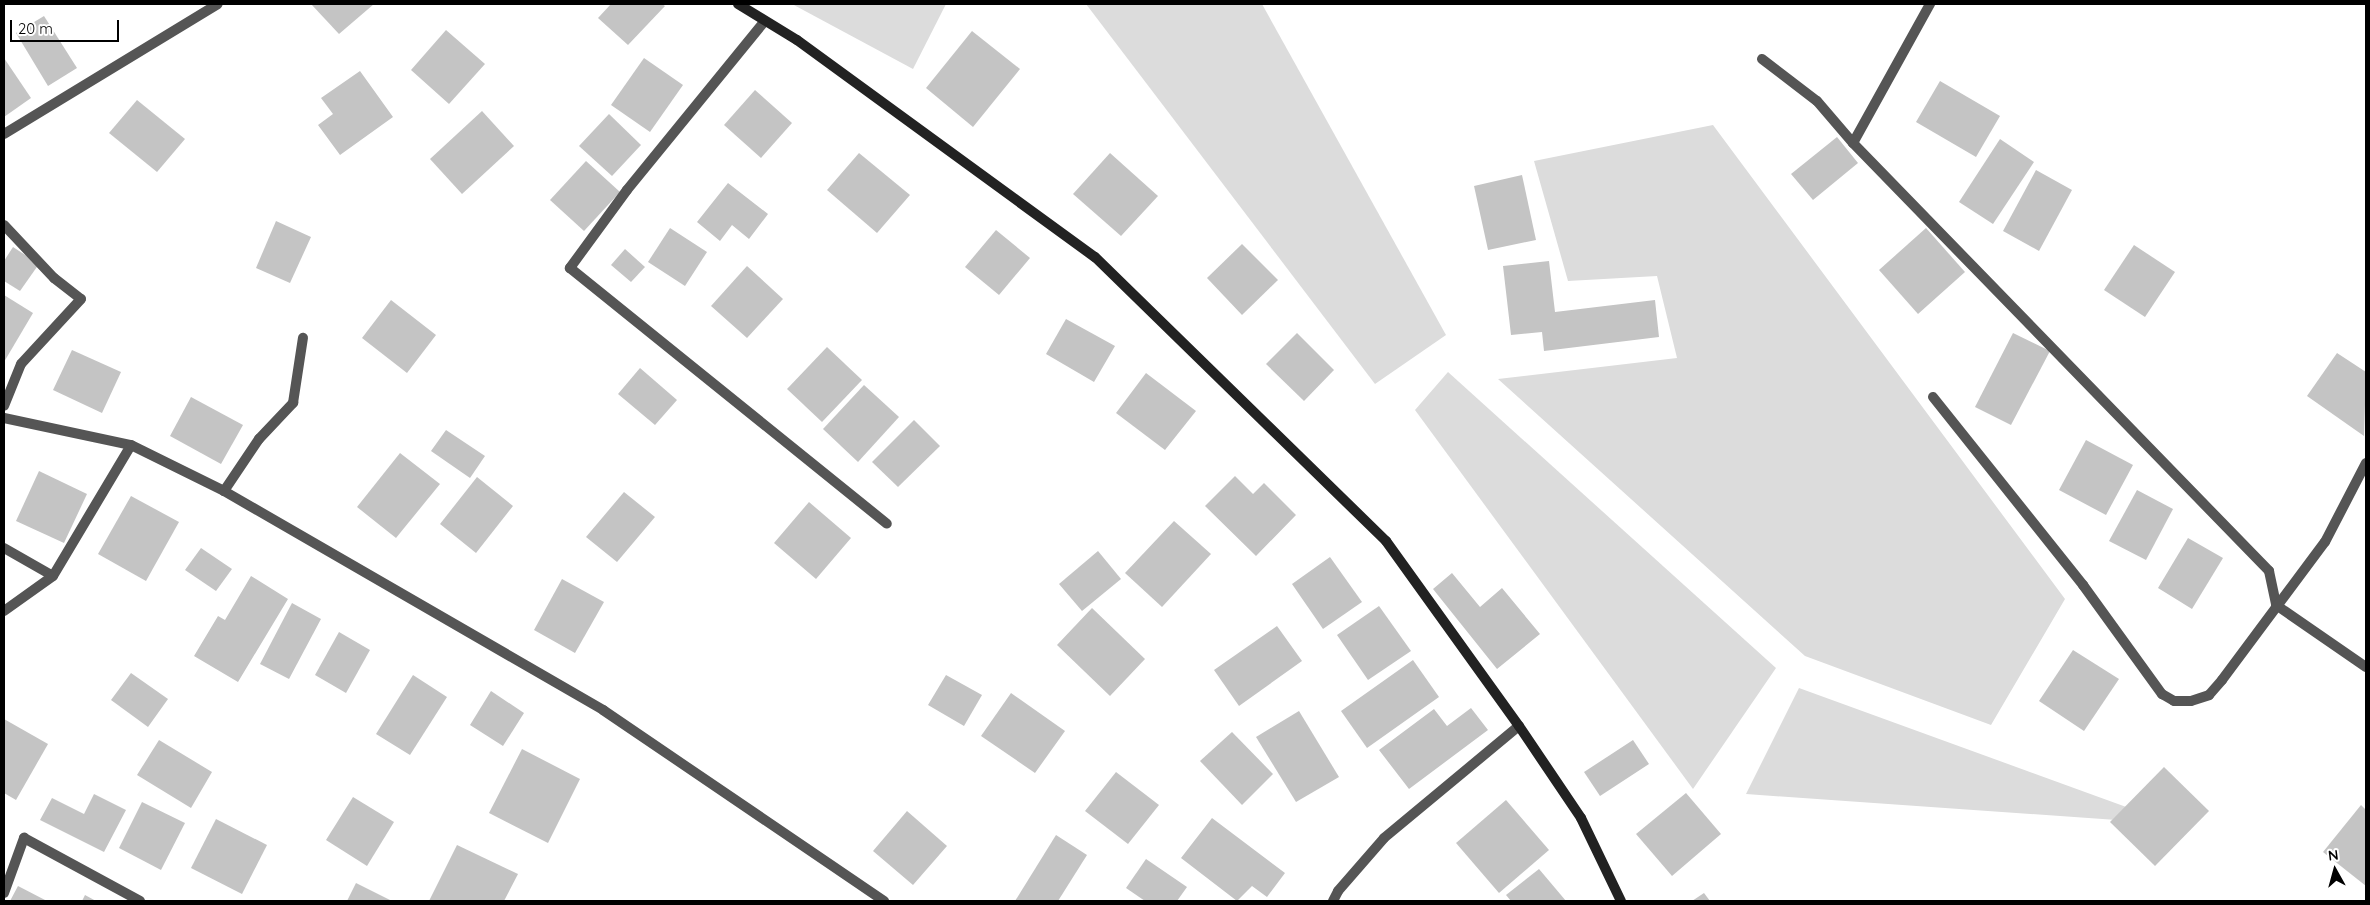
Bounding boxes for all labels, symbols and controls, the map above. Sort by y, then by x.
scale bar [12,10,121,42]
text: 20 m [18,19,53,38]
north arrow [2310,845,2360,895]
text: N [2327,846,2339,865]

